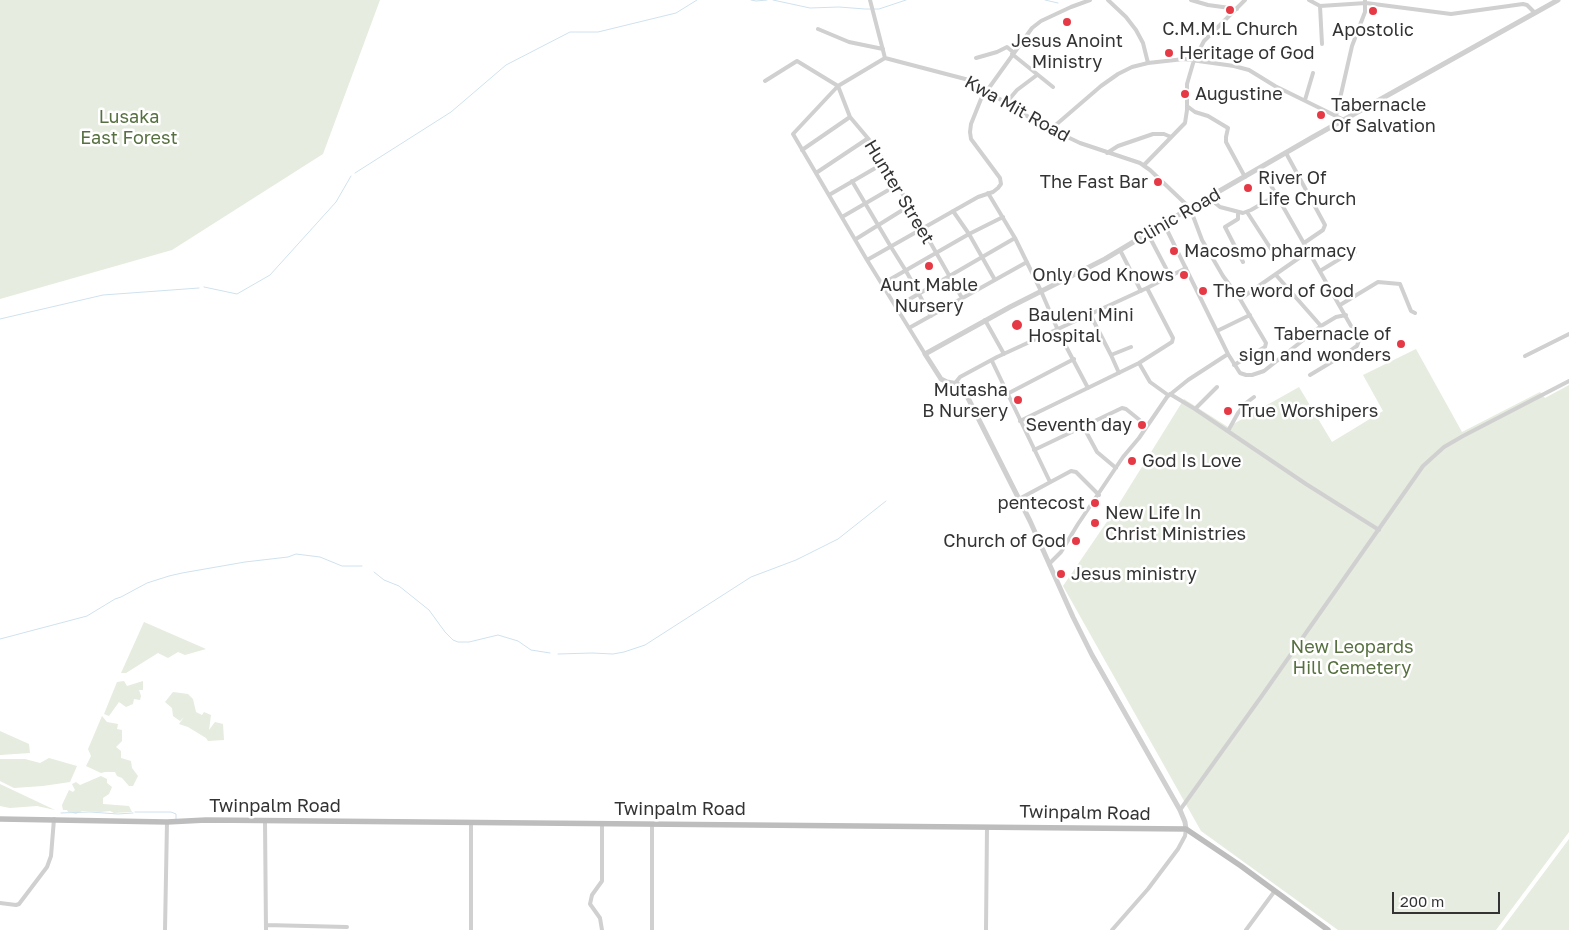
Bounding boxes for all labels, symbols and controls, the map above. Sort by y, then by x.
marker: C.M.M.L Church [1224,4,1236,16]
marker: Apostolic [1367,5,1379,17]
marker: Jesus Anoint Ministry [1061,16,1073,28]
place label: C.M.M.L Church [1162,18,1298,40]
place label: Apostolic [1332,19,1414,41]
place label: Jesus Anoint Ministry [1011,30,1123,72]
place label: Heritage of God [1179,42,1315,64]
marker: Heritage of God [1163,47,1175,59]
street label: Kwa Mit Road [961,71,1073,147]
place label: Augustine [1195,83,1283,105]
marker: Augustine [1179,88,1191,100]
place label: Tabernacle Of Salvation [1331,94,1436,136]
park label: Lusaka East Forest [80,106,178,148]
marker: Tabernacle Of Salvation [1315,109,1327,121]
street label: Hunter Street [859,136,939,248]
place label: River Of Life Church [1258,167,1356,210]
place label: The Fast Bar [1040,171,1148,193]
marker: The Fast Bar [1152,176,1164,188]
marker: River Of Life Church [1242,182,1254,194]
street label: Clinic Road [1130,183,1224,251]
place label: Macosmo pharmacy [1184,240,1356,262]
marker: Macosmo pharmacy [1168,245,1180,257]
marker: Aunt Mable Nursery [923,260,935,272]
place label: Only God Knows [1032,264,1174,286]
marker: Only God Knows [1178,269,1190,281]
place label: Aunt Mable Nursery [880,274,978,316]
place label: The word of God [1213,280,1354,302]
marker: The word of God [1197,285,1209,297]
place label: Bauleni Mini Hospital [1028,304,1134,346]
marker: Bauleni Mini Hospital [1010,318,1024,332]
place label: Tabernacle of sign and wonders [1239,323,1391,366]
marker: Tabernacle of sign and wonders [1395,338,1407,350]
place label: Mutasha B Nursery [922,379,1008,422]
marker: Mutasha B Nursery [1012,394,1024,406]
place label: True Worshipers [1238,400,1378,422]
marker: True Worshipers [1222,405,1234,417]
place label: Seventh day [1026,414,1132,436]
marker: Seventh day [1136,419,1148,431]
place label: God Is Love [1142,450,1241,472]
marker: God Is Love [1126,455,1138,467]
place label: pentecost [998,492,1085,514]
marker: pentecost [1089,497,1101,509]
place label: New Life In Christ Ministries [1105,502,1246,544]
marker: New Life In Christ Ministries [1089,517,1101,529]
place label: Church of God [943,530,1066,552]
marker: Church of God [1070,535,1082,547]
place label: Jesus ministry [1071,563,1197,585]
marker: Jesus ministry [1055,568,1067,580]
park label: New Leopards Hill Cemetery [1290,636,1414,679]
street label: Twinpalm Road [209,795,341,817]
street label: Twinpalm Road [614,798,746,820]
street label: Twinpalm Road [1019,801,1151,825]
scale bar [1394,882,1502,914]
text: 200 m [1400,892,1444,910]

